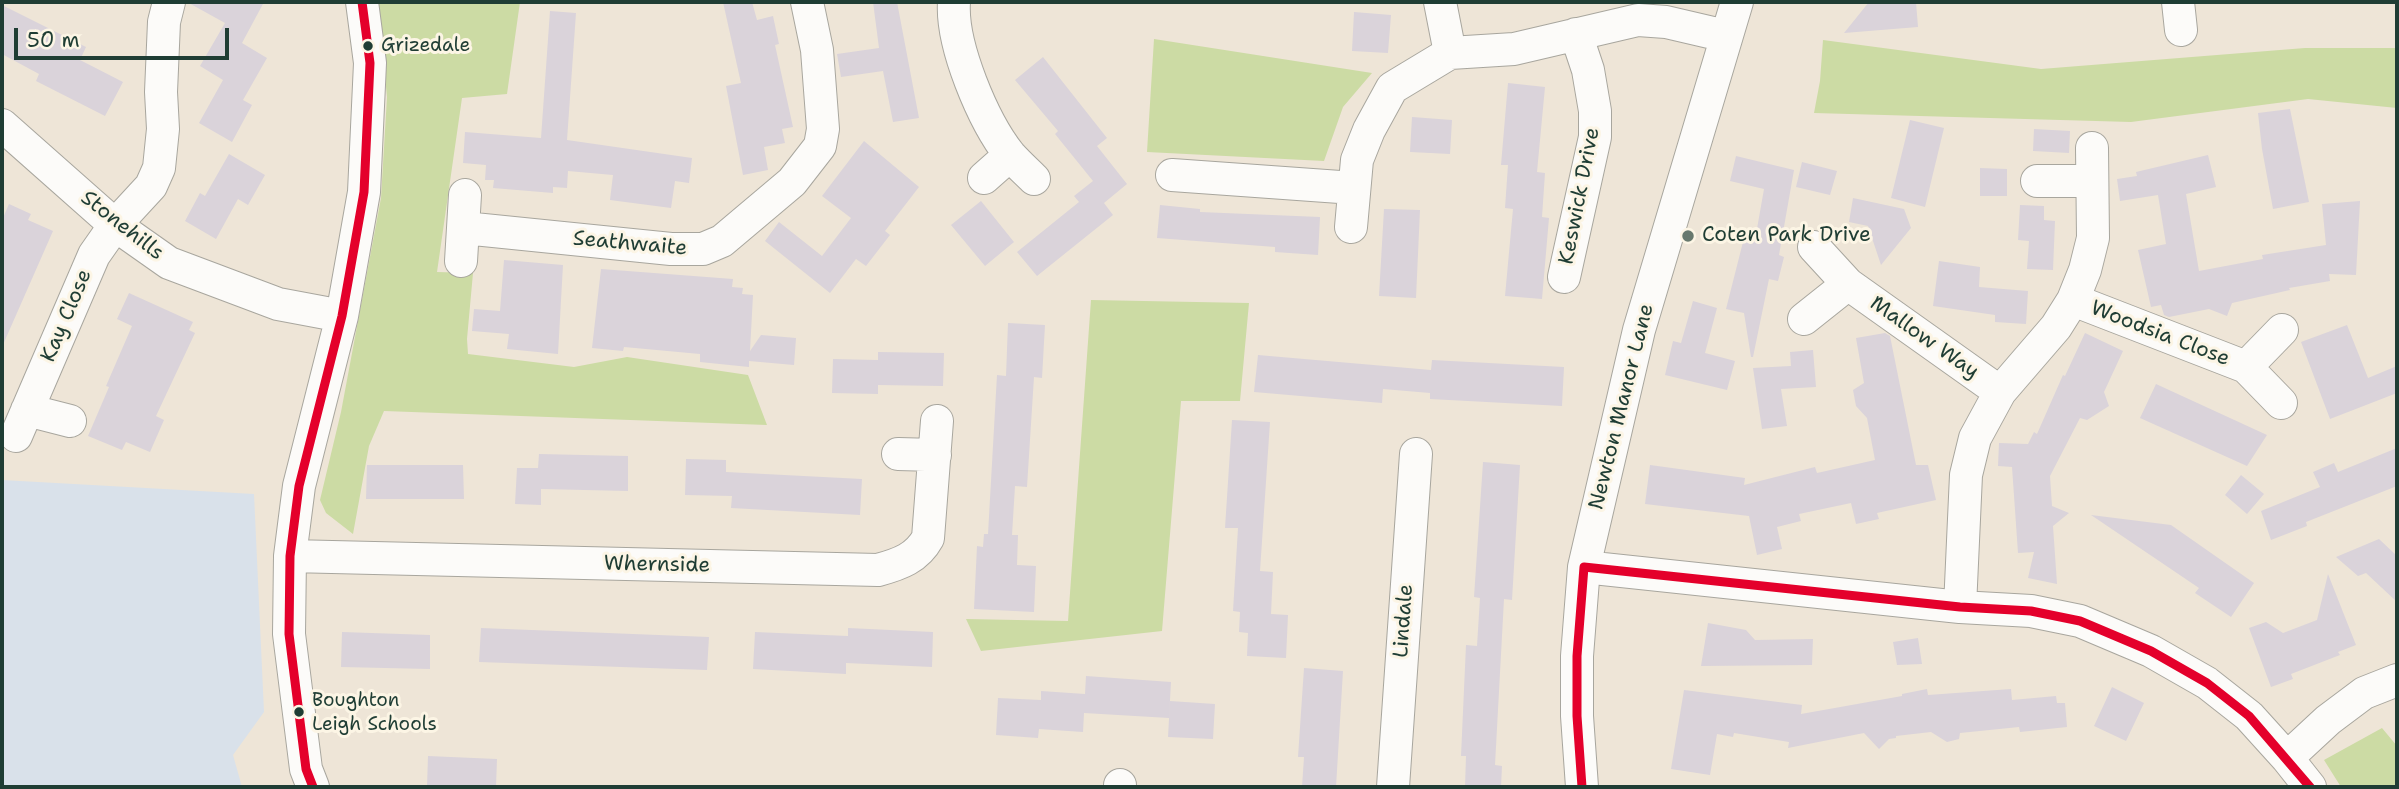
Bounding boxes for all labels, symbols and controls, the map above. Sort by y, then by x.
scale bar [18,14,233,58]
text: 50 m [27,26,80,54]
place label: Grizedale [381,35,470,57]
marker: Grizedale [361,39,375,53]
street label: Keswick Drive [1554,125,1606,267]
street label: Stonehills [75,186,169,266]
place label: Coten Park Drive [1702,223,1871,249]
street label: Seathwaite [572,226,688,262]
marker: Coten Park Drive [1680,228,1696,244]
street label: Kay Close [36,266,98,366]
street label: Mallow Way [1865,291,1983,385]
street label: Woodsia Close [2087,296,2233,372]
street label: Newton Manor Lane [1584,301,1660,513]
street label: Whernside [604,551,710,579]
street label: Lindale [1389,583,1419,659]
place label: Boughton Leigh Schools [312,690,437,734]
marker: Boughton Leigh Schools [292,705,306,719]

